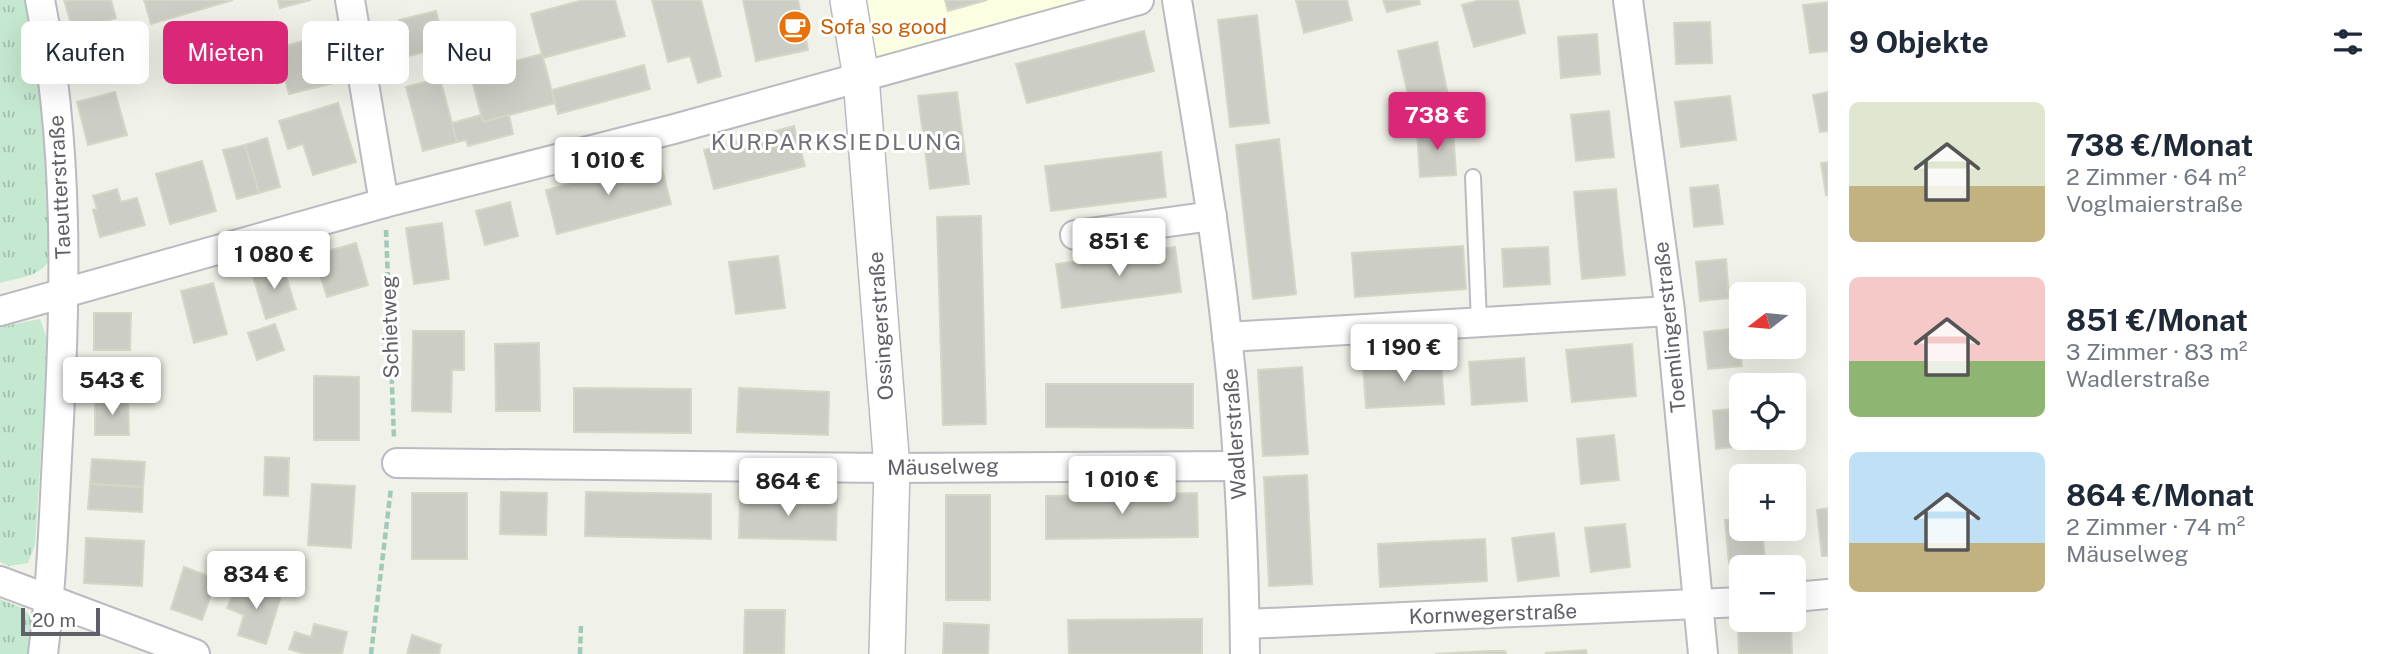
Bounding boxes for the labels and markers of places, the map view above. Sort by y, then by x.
cafe icon: Sofa so good [776,8,814,46]
place label: Sofa so good [820,14,947,39]
pin: 738 € [1388,92,1486,152]
pin: 1 010 € [543,138,673,197]
pin: 851 € [1070,218,1168,278]
pin: 1 080 € [209,232,339,291]
pin: 1 190 € [1339,324,1469,384]
pin: 543 € [63,358,161,417]
pin: 1 010 € [1057,456,1187,516]
pin: 864 € [739,458,837,518]
pin: 834 € [207,552,305,611]

